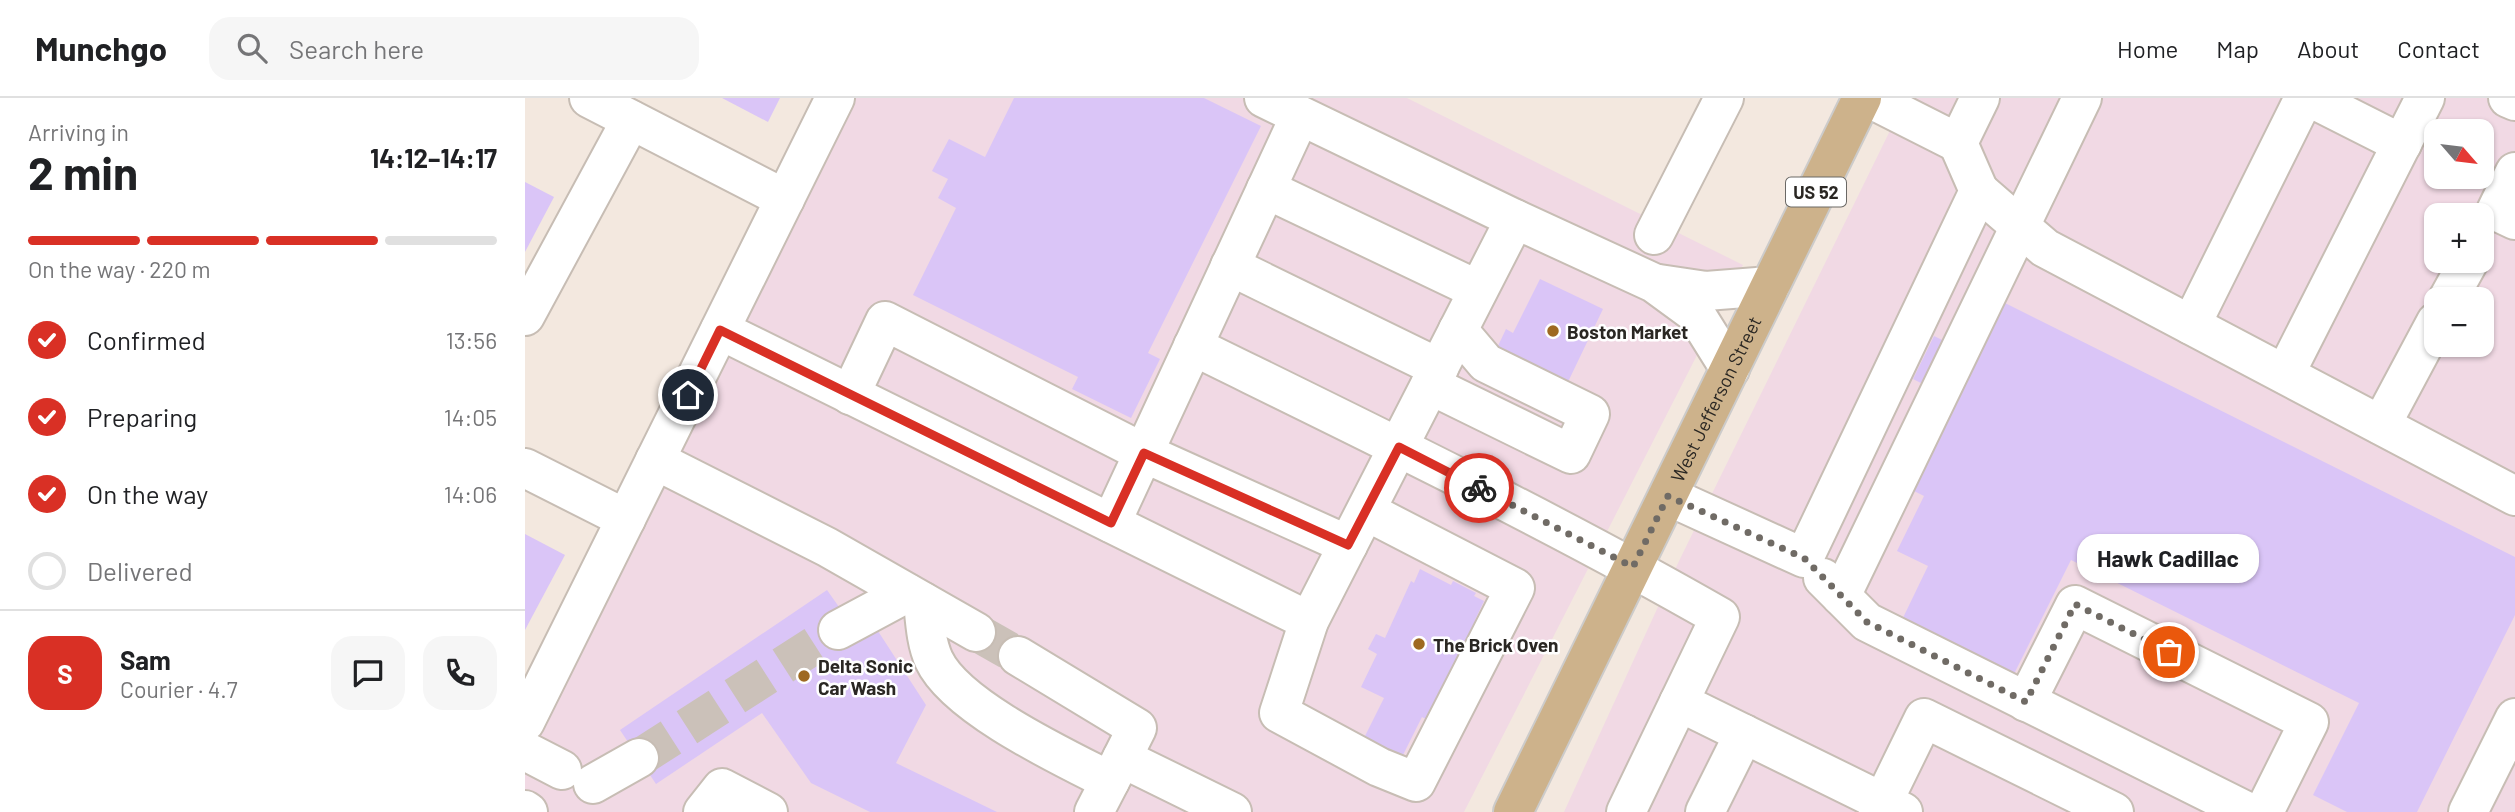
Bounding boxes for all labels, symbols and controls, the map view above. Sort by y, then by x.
search box [209,17,699,80]
text: Munchgo [35,28,167,68]
icon: search [233,29,271,67]
text: Search here [289,33,424,64]
text: Home [2117,34,2178,63]
text: Map [2216,34,2259,63]
text: About [2297,34,2359,63]
text: Contact [2397,34,2480,63]
text: Arriving in [28,118,129,146]
north arrow [2424,119,2494,189]
map controls [2424,119,2494,357]
text: 14:12–14:17 [370,142,497,173]
text: 2 min [28,144,138,199]
road number: US 52 [1786,178,1846,206]
button: + [2424,203,2494,273]
text: On the way · 220 m [28,255,211,283]
button: − [2424,287,2494,357]
street label: West Jefferson Street [1665,312,1765,485]
place label: Boston Market [1567,320,1688,343]
icon: check [28,321,66,359]
marker: Boston Market [1545,323,1561,339]
text: Confirmed [87,324,206,355]
text: 13:56 [446,326,497,354]
pin [658,365,718,425]
icon: home [669,376,707,414]
icon: check [28,398,66,436]
text: Preparing [87,401,197,432]
text: 14:05 [444,403,497,431]
courier [1444,453,1514,523]
icon: bike [1460,469,1498,507]
icon: check [28,475,66,513]
text: On the way [87,478,208,509]
text: 14:06 [444,480,497,508]
callout: Hawk Cadillac [2078,533,2260,582]
text: Hawk Cadillac [2097,544,2239,572]
text: Delivered [87,555,193,586]
pin [2139,622,2199,682]
place label: The Brick Oven [1433,633,1558,656]
icon: bag [2150,633,2188,671]
button: chat [331,636,405,710]
button: phone [423,636,497,710]
marker: The Brick Oven [1411,636,1427,652]
text: Sam [120,644,171,675]
place label: Delta Sonic Car Wash [818,654,913,699]
text: S [57,658,73,689]
marker: Delta Sonic Car Wash [796,668,812,684]
text: Courier · 4.7 [120,675,238,703]

